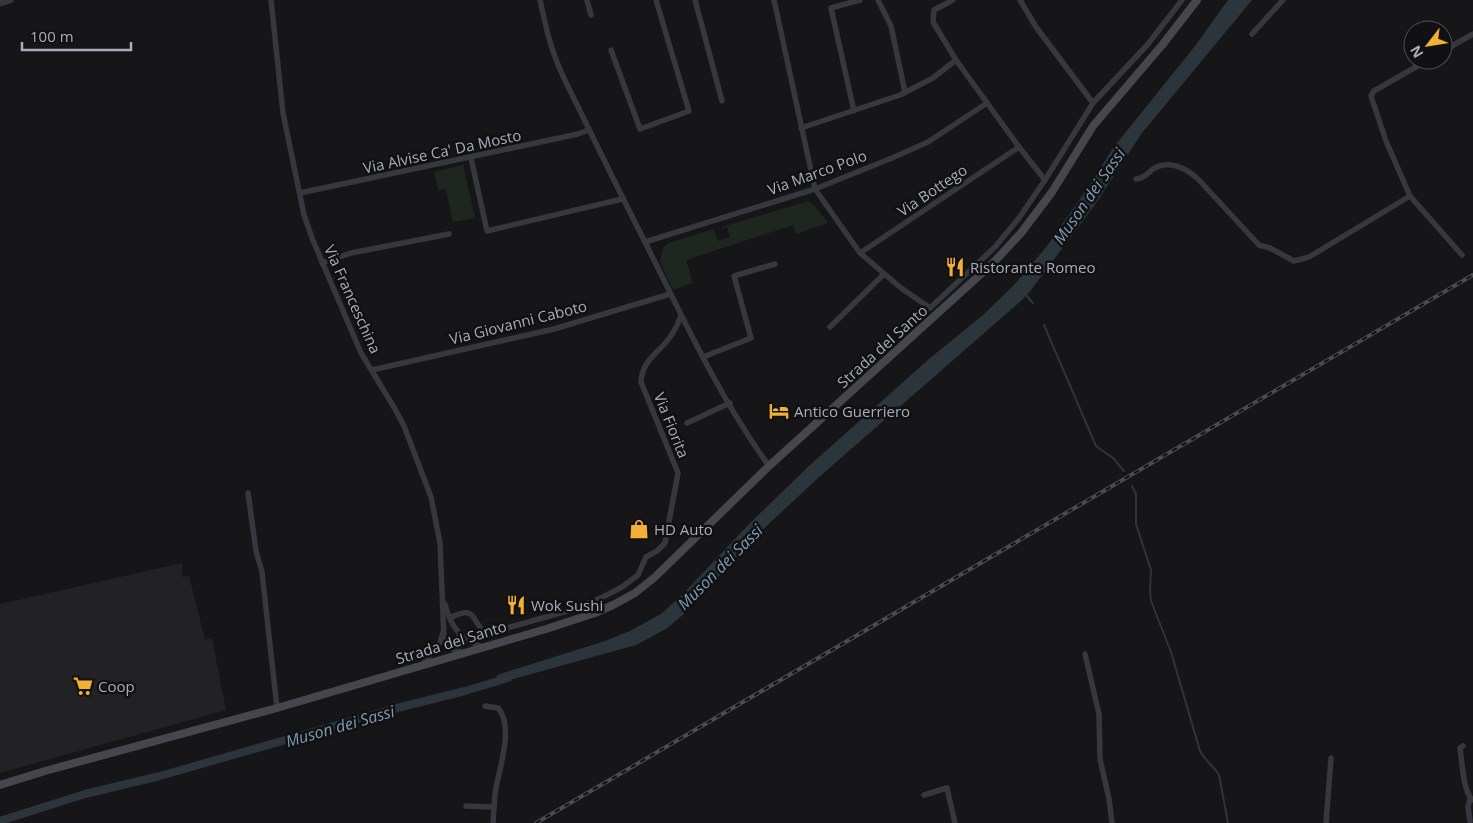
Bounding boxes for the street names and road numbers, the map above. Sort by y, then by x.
street label: Via Alvise Ca' Da Mosto [361,124,523,178]
street label: Via Marco Polo [765,145,869,199]
street label: Via Bottego [893,159,971,221]
street label: Via Franceschina [320,242,386,356]
street label: Via Giovanni Caboto [447,295,589,349]
street label: Strada del Santo [833,300,931,392]
street label: Via Fiorita [650,389,694,461]
street label: Strada del Santo [393,616,509,668]

